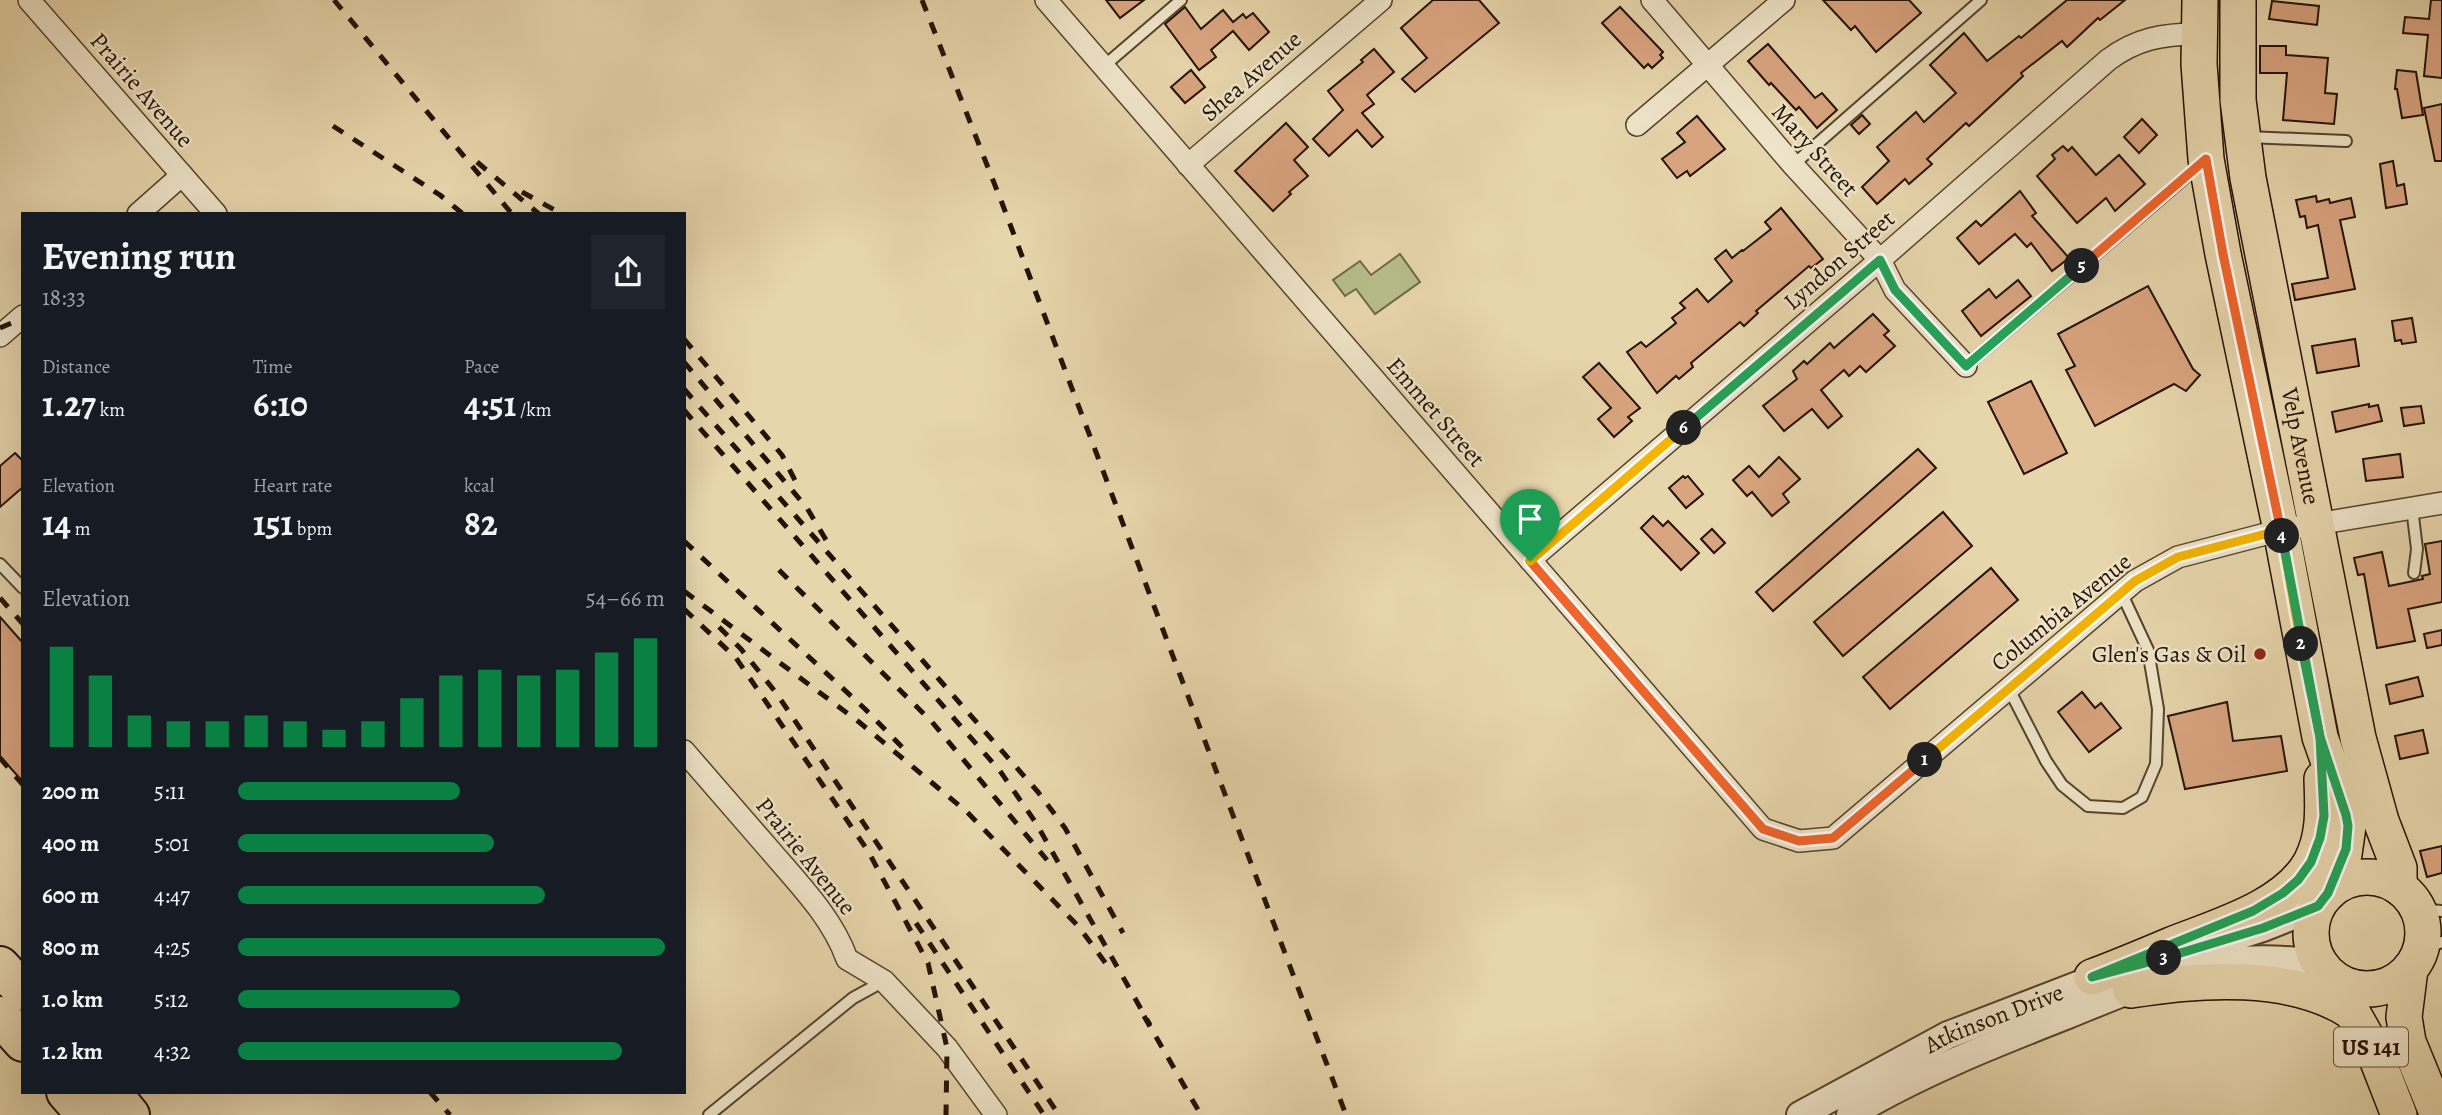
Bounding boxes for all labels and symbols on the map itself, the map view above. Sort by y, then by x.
street label: Shea Avenue [1194,23,1308,129]
street label: Prairie Avenue [83,26,201,154]
street label: Mary Street [1765,96,1866,204]
street label: Lyndon Street [1777,203,1901,317]
pin: 5 [2064,248,2100,284]
street label: Emmet Street [1379,350,1493,474]
street label: Velp Avenue [2273,384,2328,507]
pin: 6 [1666,410,1702,446]
pin [1500,489,1560,561]
pin: 4 [2264,518,2300,554]
street label: Columbia Avenue [1984,546,2138,678]
pin: 2 [2284,626,2318,662]
place label: Glen's Gas & Oil [2092,638,2246,670]
marker: Glen's Gas & Oil [2252,646,2268,662]
pin: 1 [1908,742,1942,778]
street label: Prairie Avenue [749,790,863,922]
pin: 3 [2146,940,2182,976]
street label: Atkinson Drive [1918,976,2068,1061]
road number: US 141 [2334,1028,2408,1066]

